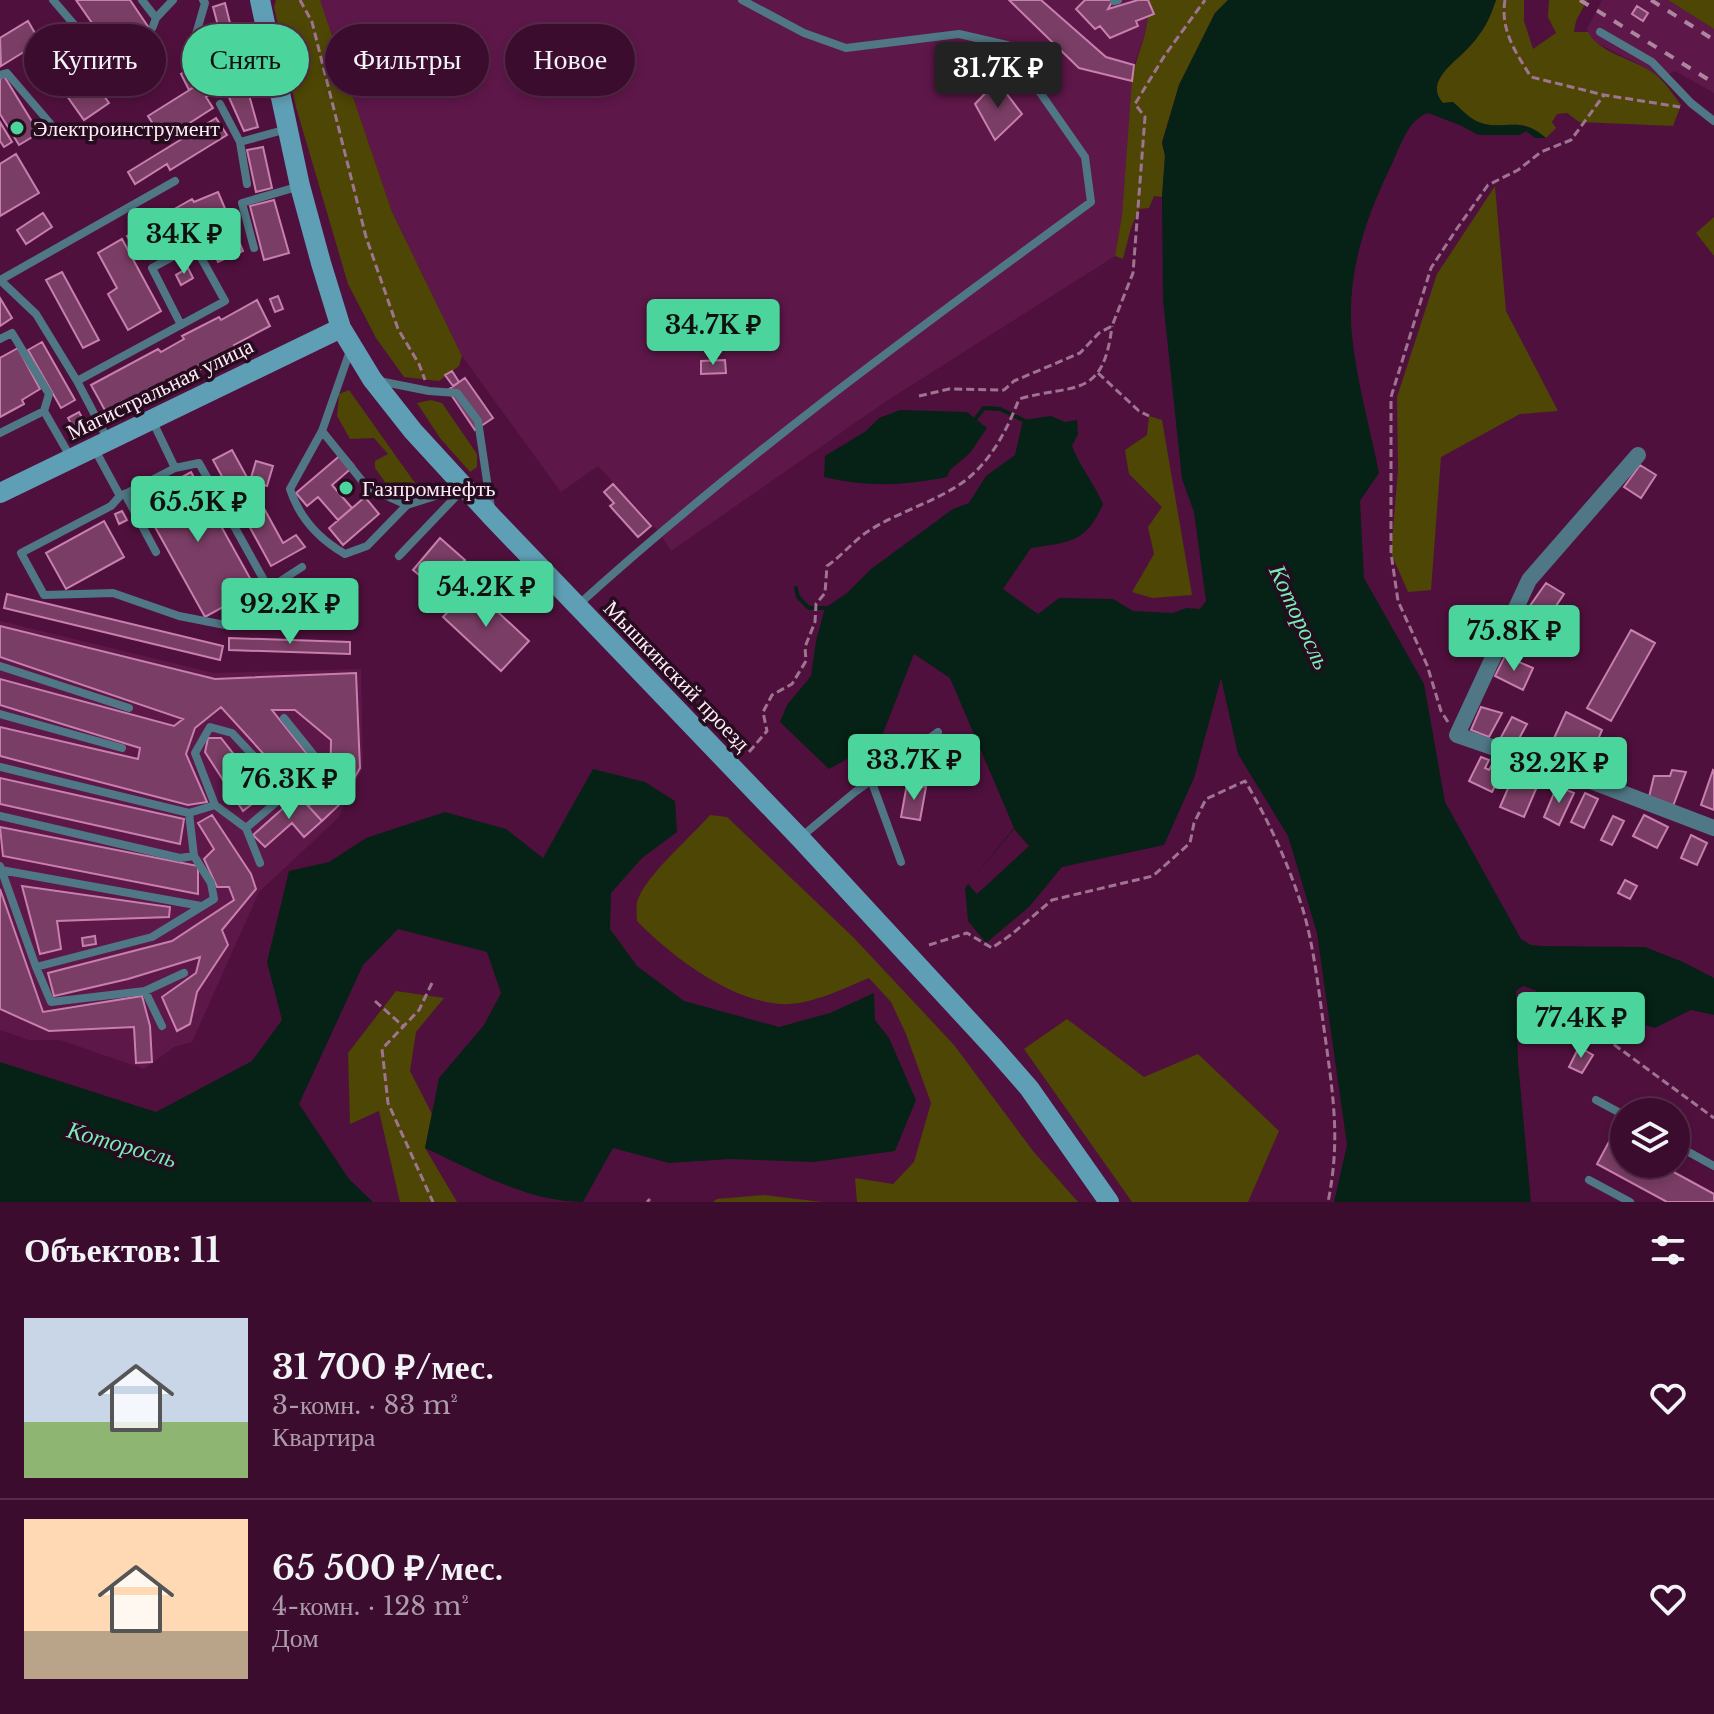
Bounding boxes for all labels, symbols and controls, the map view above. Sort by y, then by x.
chip: Купить [24,24,166,96]
chip: Снять [182,24,309,96]
chip: Фильтры [325,24,489,96]
chip: Новое [505,24,635,96]
pin: 31.7K ₽ [924,42,1072,110]
text: 31.7K ₽ [953,52,1043,84]
place label: Электроинструмент [33,115,220,142]
marker: Электроинструмент [8,119,26,137]
pin: 34K ₽ [128,208,240,276]
text: 34K ₽ [146,218,222,250]
pin: 34.7K ₽ [639,299,787,367]
text: 34.7K ₽ [665,309,761,341]
street label: Магистральная улица [62,332,258,446]
place label: Газпромнефть [362,475,496,502]
pin: 65.5K ₽ [124,476,272,544]
marker: Газпромнефть [337,479,355,497]
text: 65.5K ₽ [149,486,247,518]
water label: Которосль [1263,559,1337,674]
pin: 54.2K ₽ [412,561,560,629]
text: 54.2K ₽ [436,571,536,603]
pin: 92.2K ₽ [216,578,364,646]
text: 92.2K ₽ [240,588,340,620]
street label: Мышкинский проезд [598,595,756,757]
pin: 75.8K ₽ [1440,605,1588,673]
text: 75.8K ₽ [1467,615,1561,647]
pin: 33.7K ₽ [840,734,988,802]
pin: 32.2K ₽ [1485,737,1633,805]
text: 33.7K ₽ [866,744,962,776]
text: 32.2K ₽ [1509,747,1609,779]
pin: 76.3K ₽ [215,753,363,821]
text: 76.3K ₽ [240,763,338,795]
pin: 77.4K ₽ [1507,992,1655,1060]
text: 77.4K ₽ [1535,1002,1627,1034]
map controls [1610,1098,1690,1178]
button: layers [1610,1098,1690,1178]
water label: Которосль [63,1114,180,1173]
icon: filters [1646,1228,1690,1272]
text: Объектов: 11 [24,1229,220,1271]
text: 31 700 ₽/мес. [272,1346,494,1388]
icon: home [88,1350,184,1446]
icon: heart [1646,1376,1690,1420]
text: 3-комн. · 83 m² [272,1389,458,1421]
text: Квартира [272,1421,375,1453]
text: 65 500 ₽/мес. [272,1547,503,1589]
icon: home [88,1551,184,1647]
icon: heart [1646,1577,1690,1621]
text: 4-комн. · 128 m² [272,1590,469,1622]
text: Дом [272,1622,319,1654]

